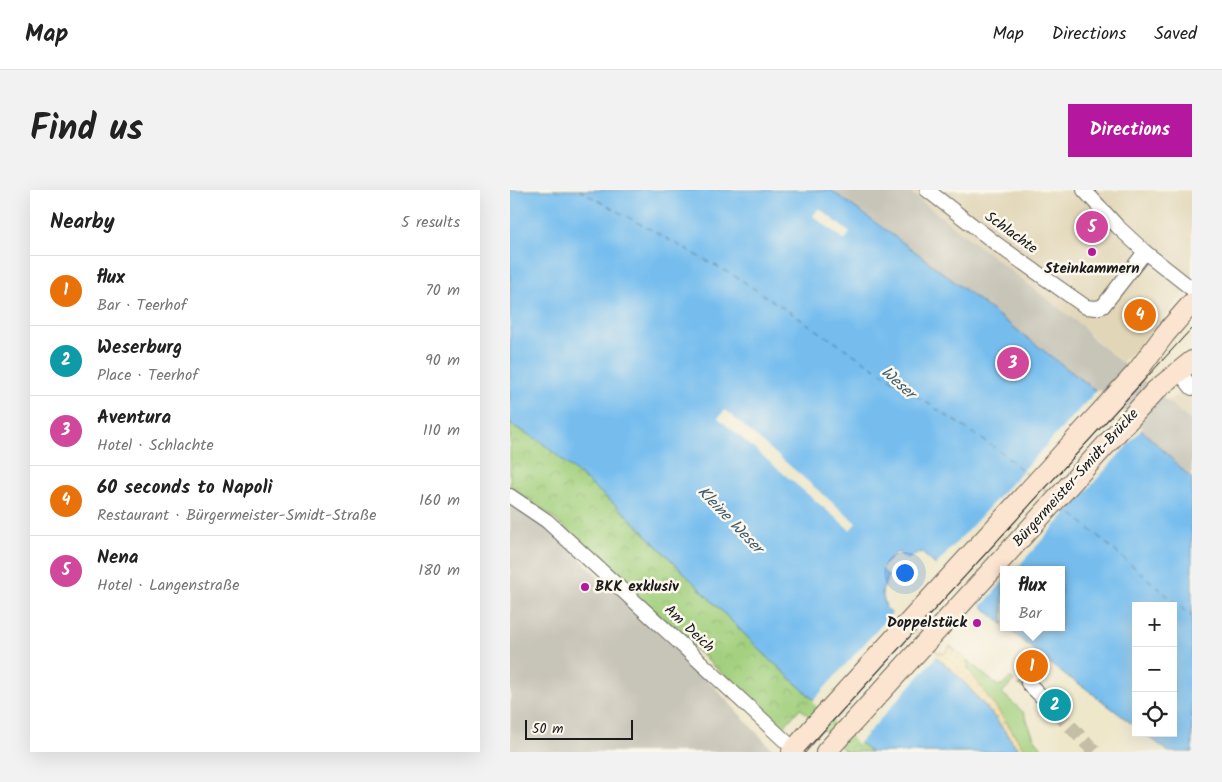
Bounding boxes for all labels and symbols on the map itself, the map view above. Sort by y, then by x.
street label: Schlachte [979,205,1043,261]
pin: 5 [1076,208,1108,246]
marker: Steinkammern [1086,246,1098,258]
place label: Steinkammern [1044,257,1140,281]
pin: 4 [1124,296,1156,334]
pin: 3 [997,344,1029,382]
water label: Weser [875,361,924,408]
street label: Bürgermeister-Smidt-Brücke [1007,403,1145,553]
water label: Kleine Weser [691,481,771,562]
your location [892,560,918,586]
place label: BKK exklusiv [595,575,679,599]
marker: BKK exklusiv [579,581,591,593]
street label: Am Deich [658,599,720,659]
place label: Doppelstück [887,611,968,635]
marker: Doppelstück [971,617,983,629]
pin: 1 [1016,647,1048,685]
pin: 2 [1039,686,1071,724]
scale bar [525,717,632,740]

